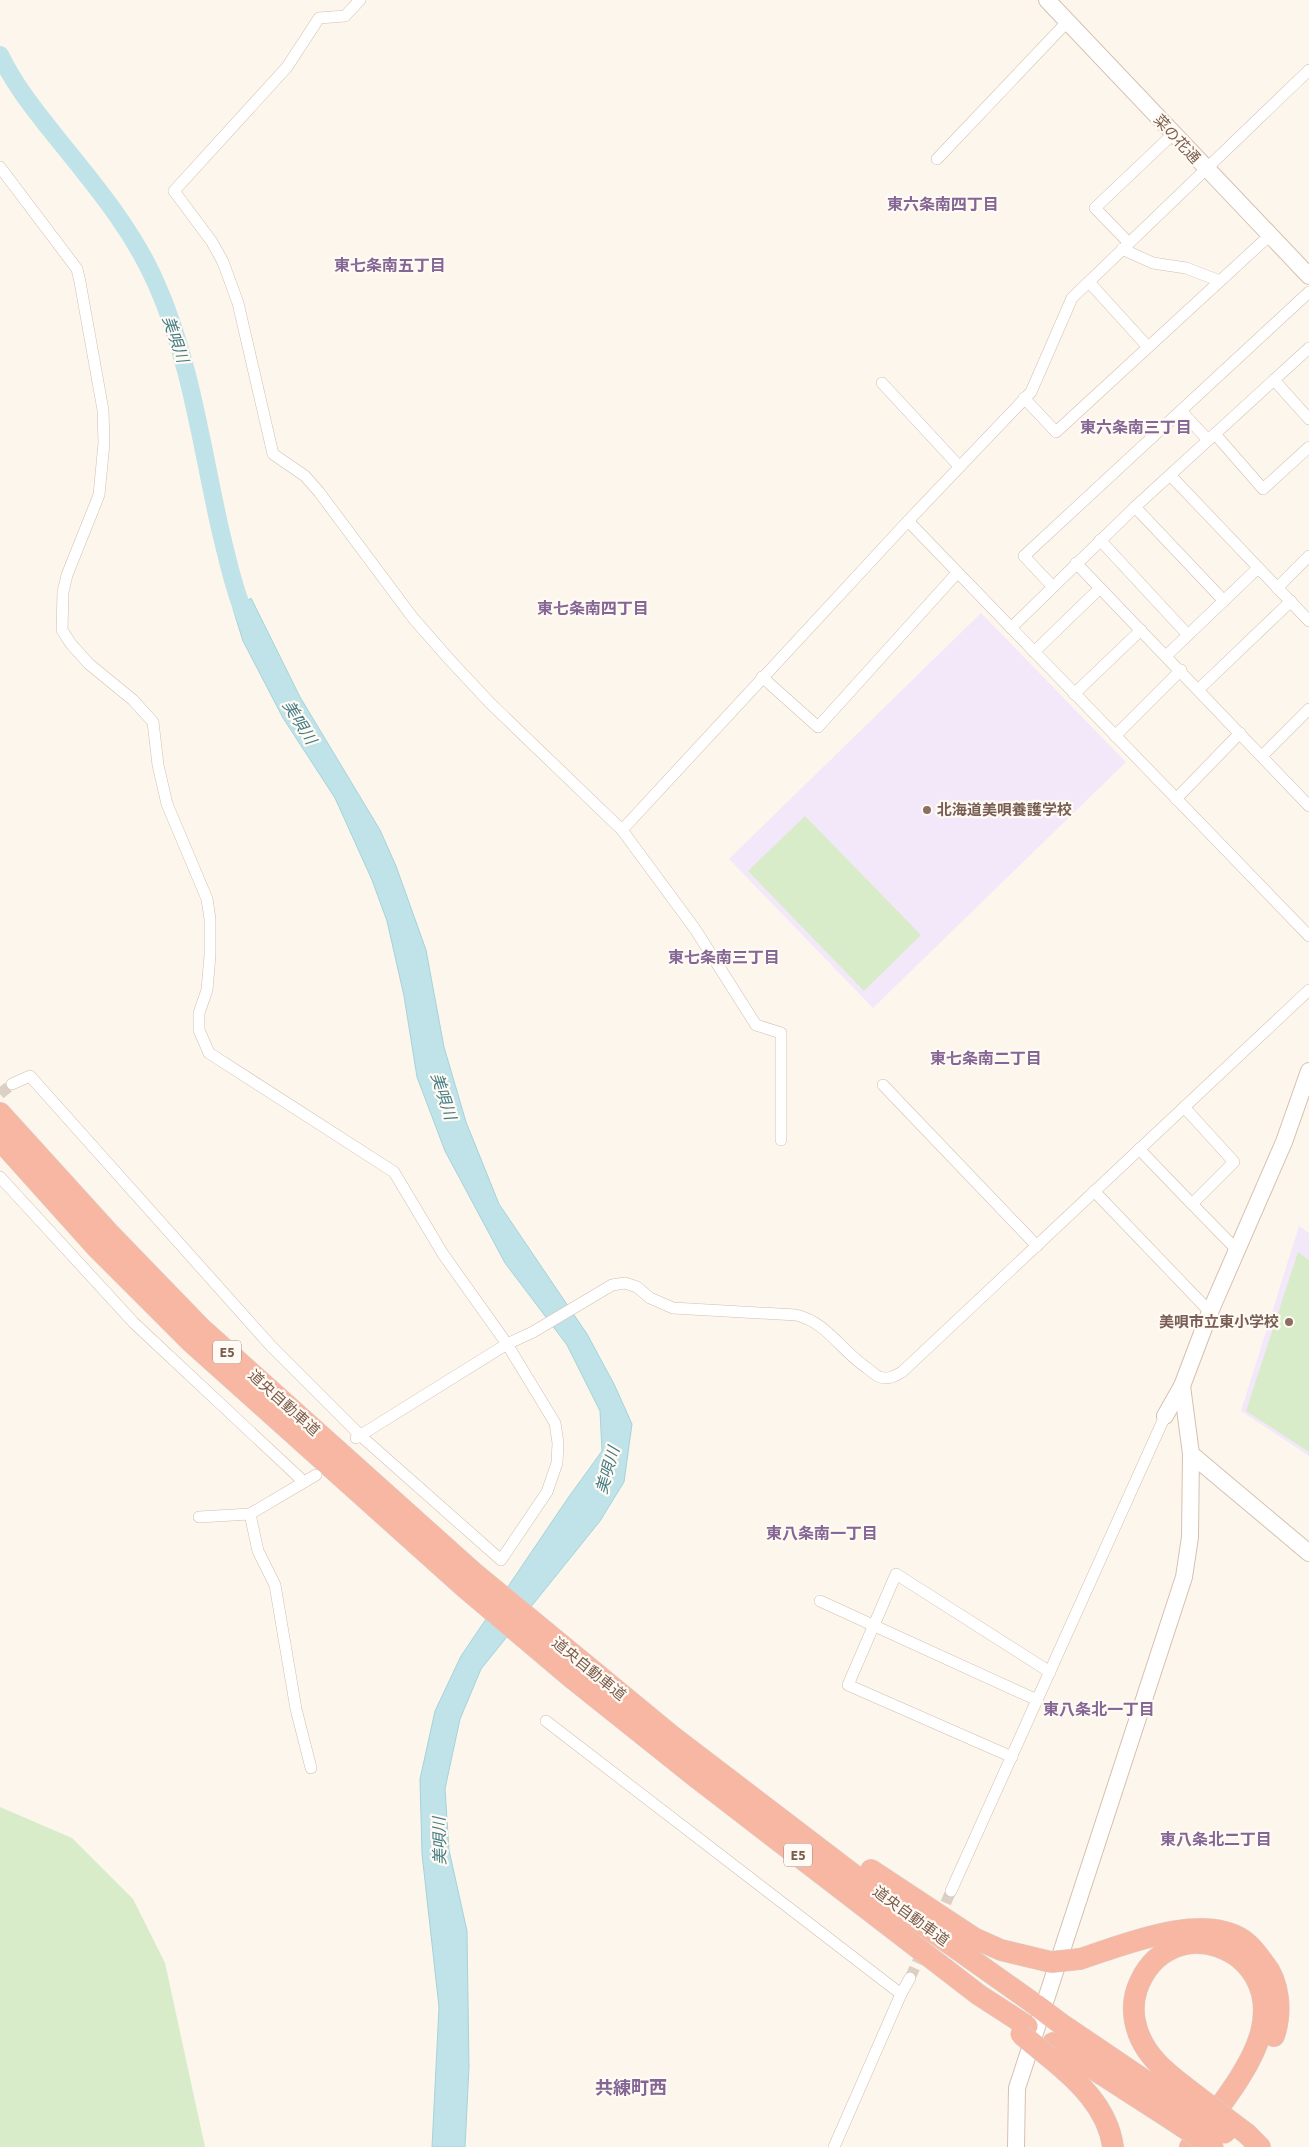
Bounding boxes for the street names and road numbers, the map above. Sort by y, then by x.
street label: 菜の花通 [1148,110,1205,168]
road number: E5 [213,1340,241,1364]
street label: 道央自動車道 [243,1365,324,1441]
street label: 道央自動車道 [547,1633,630,1706]
road number: E5 [784,1844,812,1866]
street label: 道央自動車道 [868,1881,953,1951]

